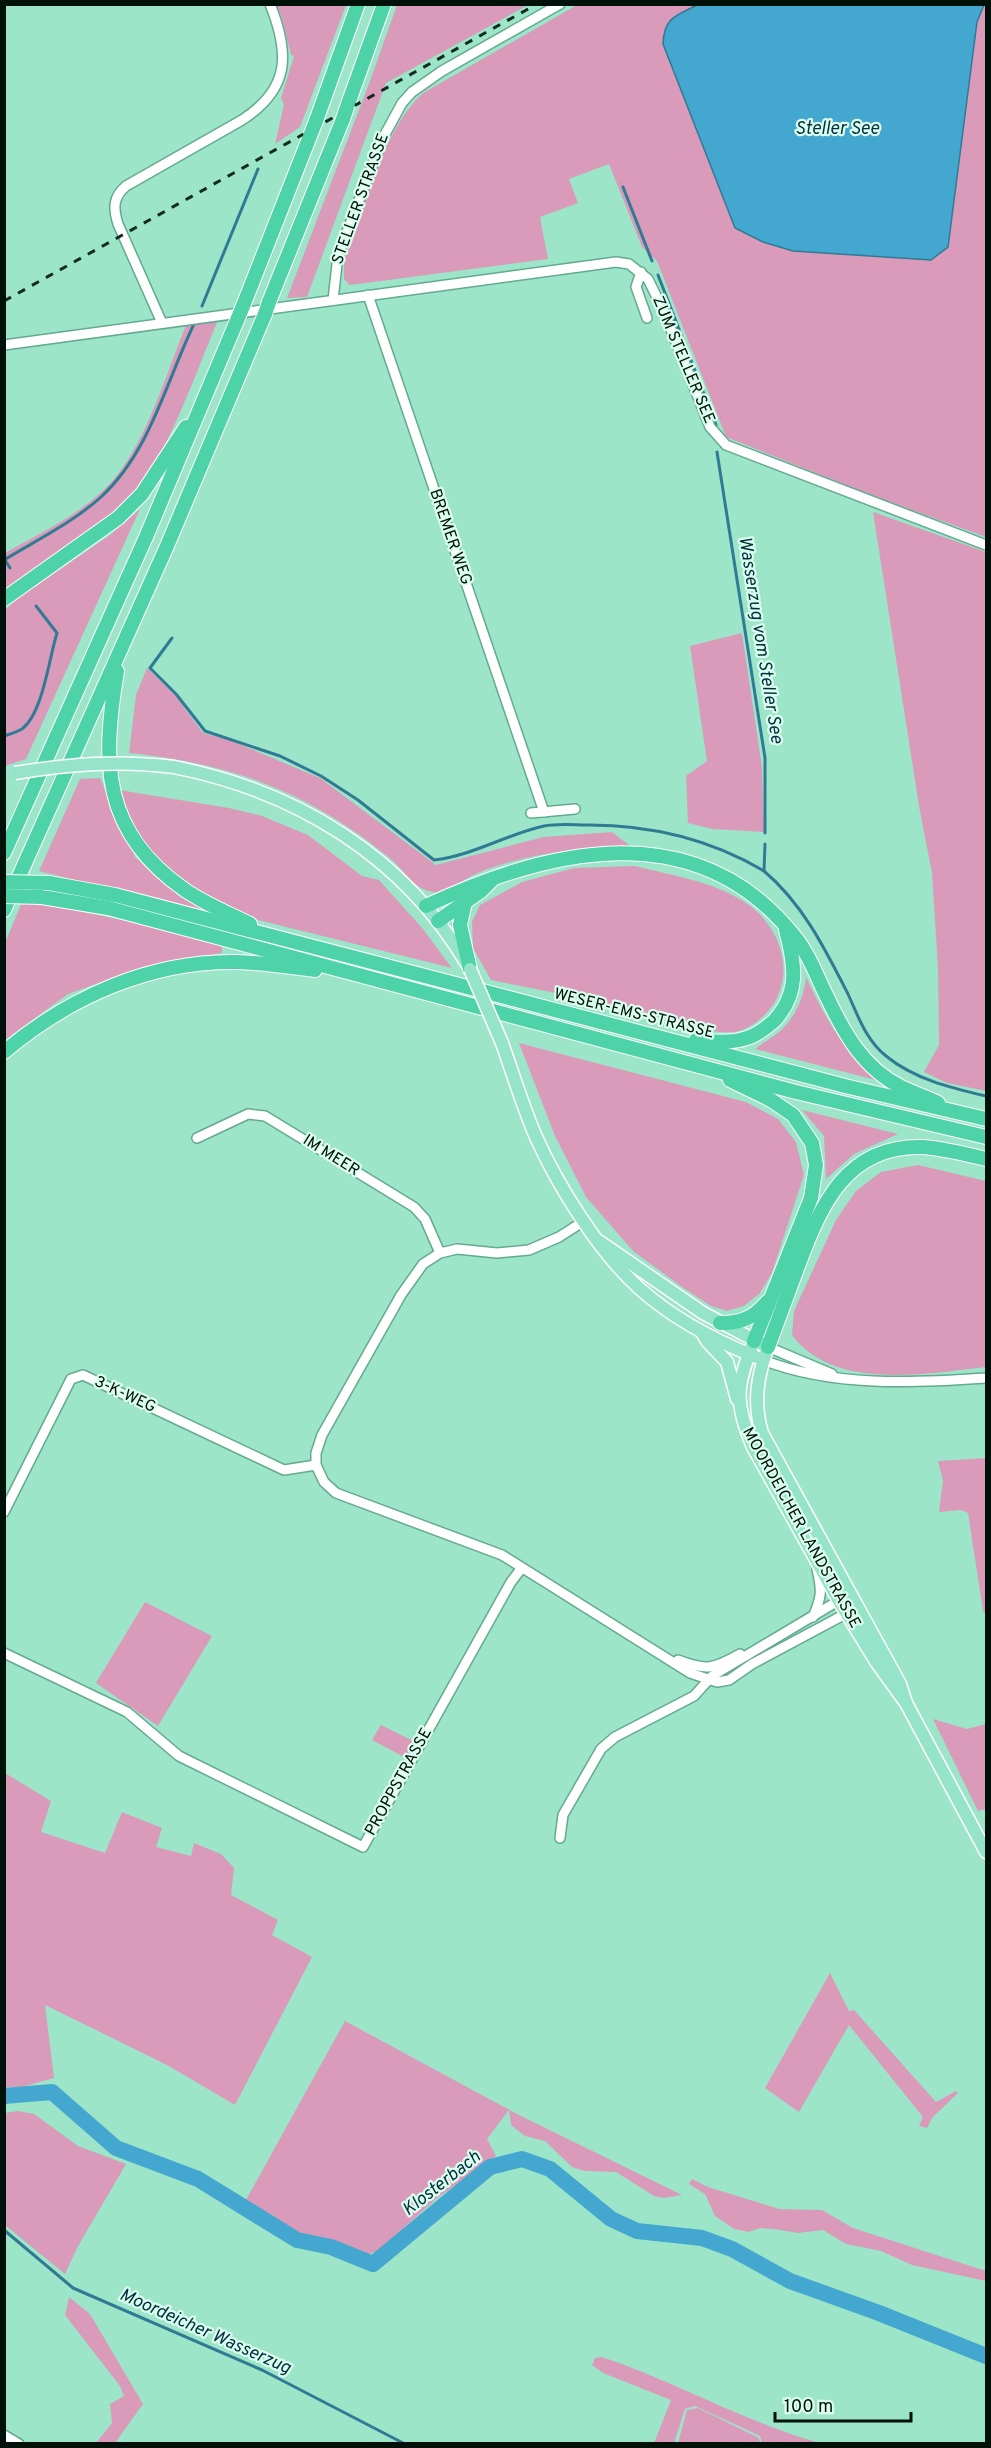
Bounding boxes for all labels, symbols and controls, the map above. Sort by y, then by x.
water label: Steller See [795,118,880,141]
street label: STELLER STRASSE [328,131,394,267]
street label: ZUM STELLER SEE [647,293,719,427]
street label: BREMER WEG [424,486,476,588]
water label: Wasserzug vom Steller See [732,535,788,746]
street label: WESER-EMS-STRASSE [552,984,716,1044]
street label: IM MEER [299,1131,363,1181]
street label: 3-K-WEG [91,1372,159,1418]
street label: MOORDEICHER LANDSTRASSE [737,1424,865,1632]
street label: PROPPSTRASSE [361,1725,437,1839]
water label: Klosterbach [398,2146,486,2222]
water label: Moordeicher Wasserzug [116,2284,294,2380]
scale bar [775,2385,912,2423]
text: 100 m [784,2396,833,2419]

